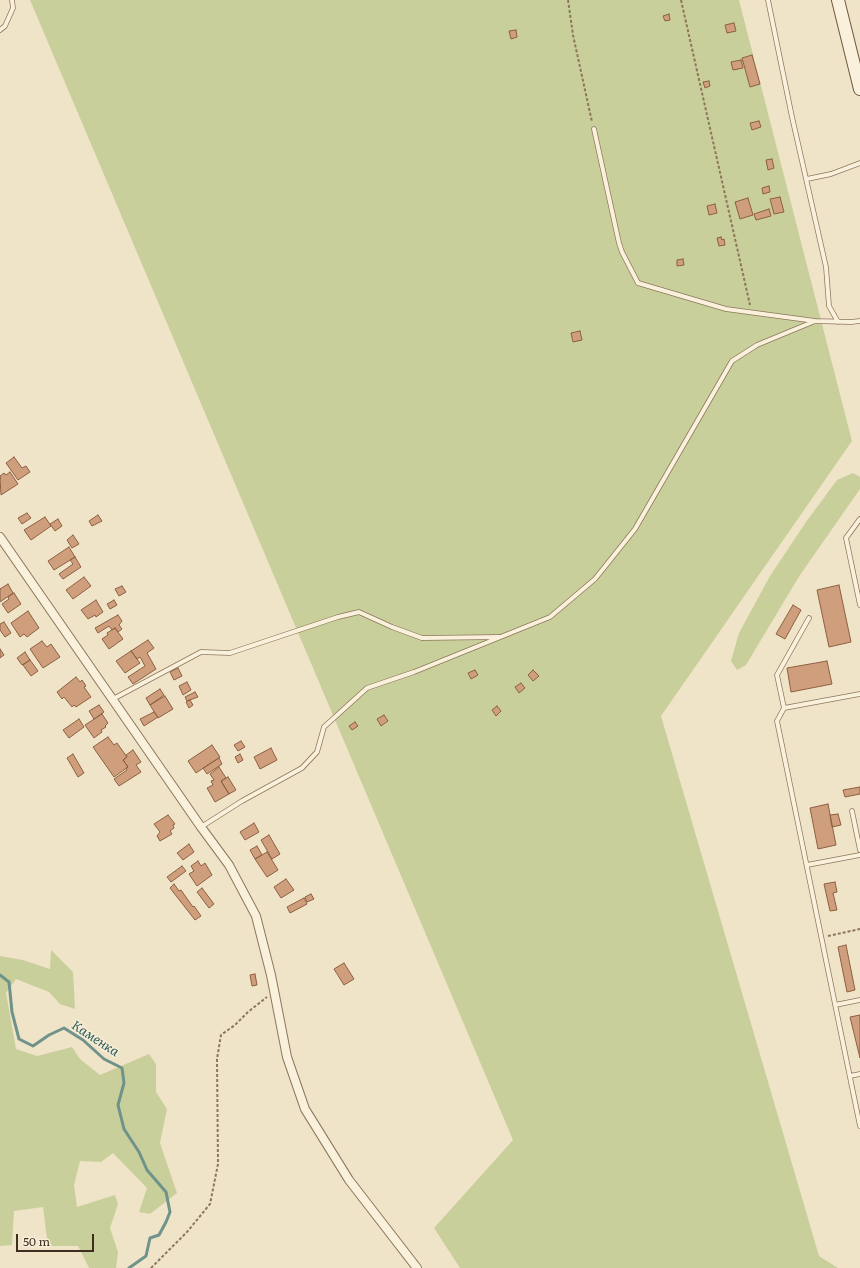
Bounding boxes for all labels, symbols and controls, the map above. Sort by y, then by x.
water label: Каменка [68,1018,122,1060]
scale bar [18,1226,96,1252]
text: 50 m [23,1232,50,1250]

